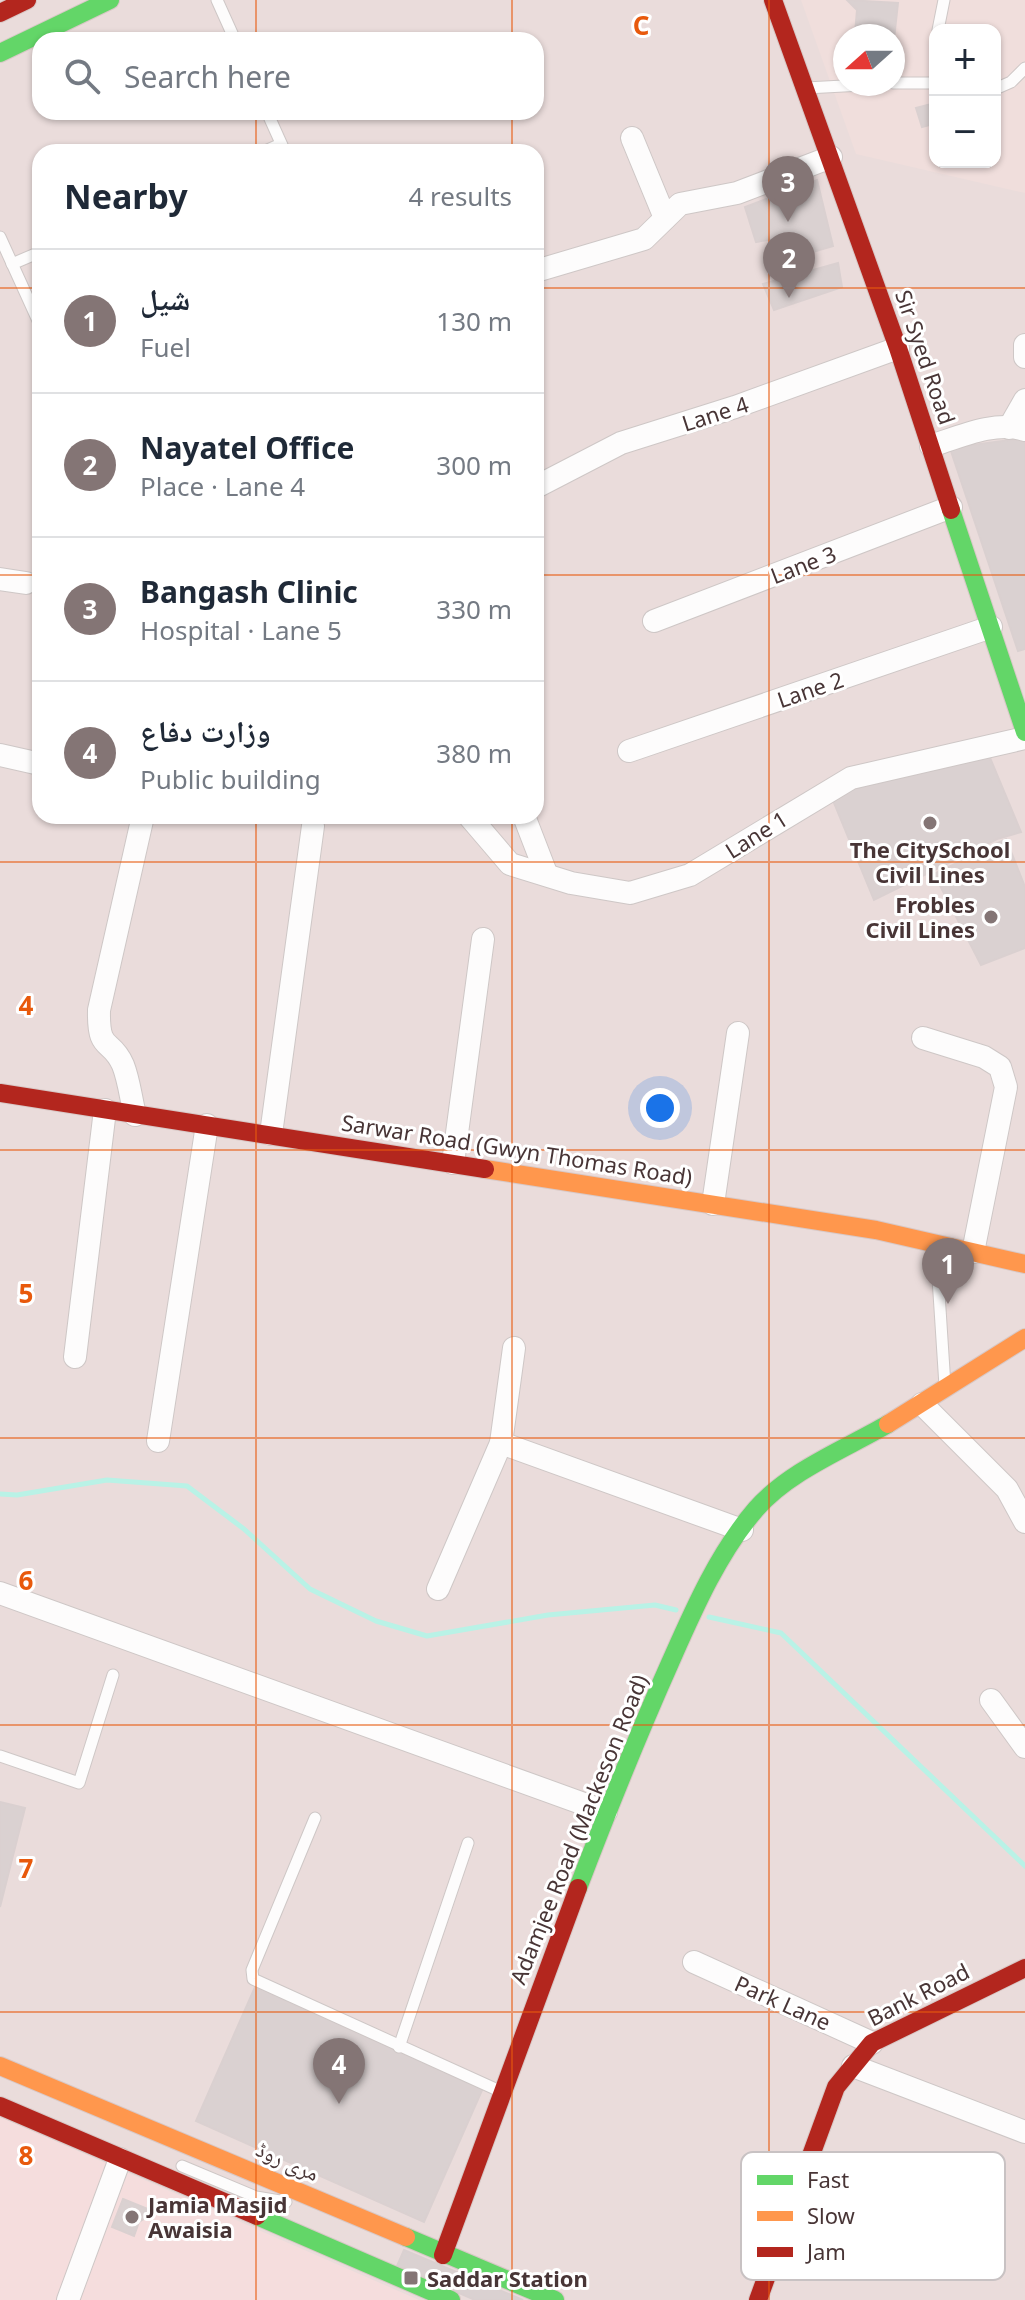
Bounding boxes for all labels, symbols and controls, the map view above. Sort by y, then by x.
text: C [633,7,649,43]
north arrow [833,24,905,96]
map controls [929,24,1001,168]
button: + [929,24,1001,96]
search box [32,32,544,120]
icon: search [60,54,104,98]
text: Search here [124,56,291,97]
button: − [929,96,1001,168]
pin: 3 [762,156,814,222]
text: Nearby [64,173,188,219]
text: 4 results [408,178,512,214]
pin: 2 [763,232,815,298]
text: شیل [140,278,190,319]
street label: Sir Syed Road [889,286,963,428]
text: 1 [83,303,97,339]
text: 130 m [436,303,512,339]
text: Fuel [140,329,191,365]
street label: Lane 4 [678,388,752,438]
text: Nayatel Office [140,427,354,468]
text: 2 [83,447,97,483]
text: 300 m [436,447,512,483]
text: Place · Lane 4 [140,468,305,504]
street label: Lane 3 [766,538,840,590]
text: Bangash Clinic [140,571,358,612]
text: 3 [83,591,97,627]
text: 330 m [436,591,512,627]
text: Hospital · Lane 5 [140,612,342,648]
street label: Lane 2 [773,664,847,714]
text: وزارت دفاع [140,710,271,751]
text: 4 [83,735,97,771]
text: 380 m [436,735,512,771]
text: Public building [140,761,321,797]
street label: Lane 1 [719,803,793,865]
marker: The CitySchool Civil Lines [921,814,939,832]
place label: The CitySchool Civil Lines [850,834,1010,889]
place label: Frobles Civil Lines [866,889,975,944]
marker: Frobles Civil Lines [982,908,1000,926]
text: 4 [19,987,34,1023]
your location [640,1088,680,1128]
street label: Sarwar Road (Gwyn Thomas Road) [339,1106,695,1192]
pin: 1 [922,1238,974,1304]
text: 5 [19,1275,33,1311]
text: 6 [19,1562,34,1598]
street label: Adamjee Road (Mackeson Road) [502,1670,654,1988]
text: 7 [19,1850,34,1886]
street label: Bank Road [862,1956,974,2032]
street label: Park Lane [730,1968,836,2036]
pin: 4 [313,2038,365,2104]
street label: مری روڈ [252,2133,324,2187]
text: 8 [19,2137,33,2173]
legend [741,2152,1005,2280]
text: Fast [807,2164,849,2194]
place label: Jamia Masjid Awaisia [146,2189,287,2244]
text: Slow [807,2200,856,2230]
marker: Jamia Masjid Awaisia [123,2208,141,2226]
text: Jam [805,2236,846,2266]
place label: Saddar Station [427,2263,588,2293]
marker: Saddar Station [402,2269,420,2287]

